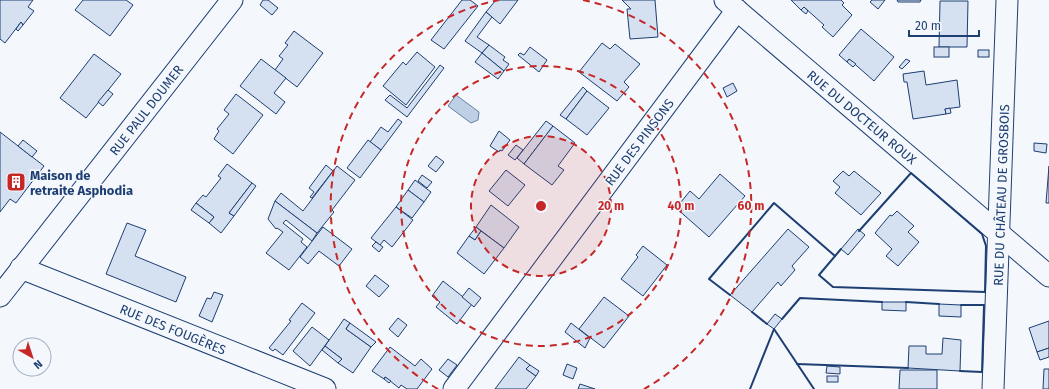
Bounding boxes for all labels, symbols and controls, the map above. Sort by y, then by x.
scale bar [909,12,979,38]
text: 20 m [915,19,941,33]
street label: RUE PAUL DOUMER [107,62,186,158]
street label: RUE DU DOCTEUR ROUX [804,67,919,167]
street label: RUE DES PINSONS [602,96,677,189]
street label: RUE DU CHÂTEAU DE GROSBOIS [991,104,1012,286]
place label: Maison de retraite Asphodia [30,168,133,198]
building icon: Maison de retraite Asphodia [5,171,27,193]
centre of rings [534,199,548,213]
text: 20 m [598,199,624,213]
text: 40 m [668,199,694,213]
text: 60 m [738,199,764,213]
street label: RUE DES FOUGÈRES [118,301,228,358]
north arrow [12,337,52,377]
text: N [31,357,45,372]

